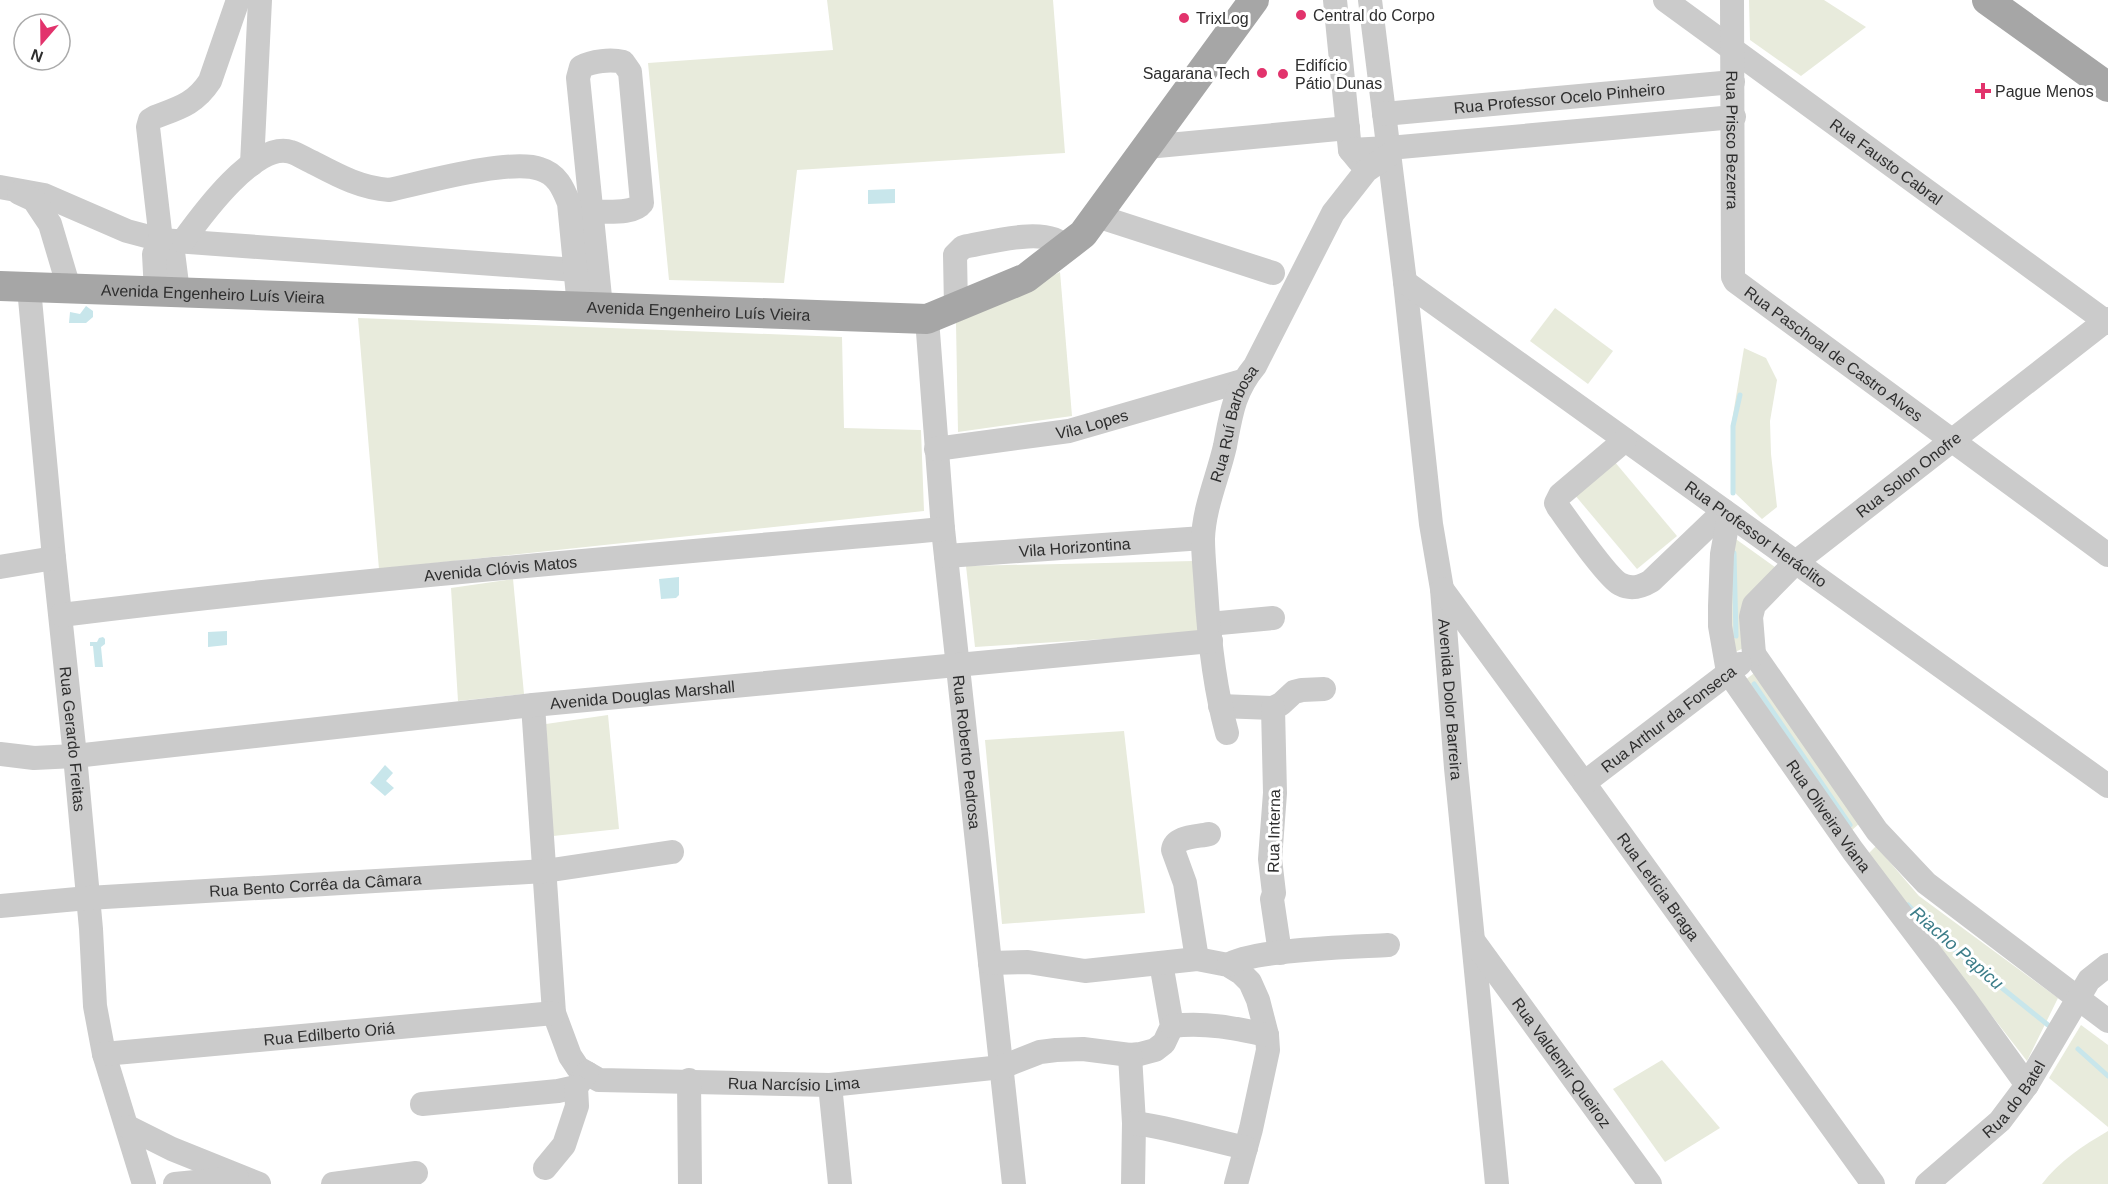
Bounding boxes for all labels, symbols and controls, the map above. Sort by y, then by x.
place label: Central do Corpo [1313,7,1435,24]
marker: Central do Corpo [1294,8,1308,22]
place label: TrixLog [1196,10,1249,27]
marker: TrixLog [1177,11,1191,25]
north arrow [12,12,72,72]
text: N [29,46,45,66]
place label: Edifício Pátio Dunas [1295,57,1382,92]
place label: Sagarana Tech [1143,65,1250,82]
marker: Sagarana Tech [1255,66,1269,80]
marker: Edifício Pátio Dunas [1276,67,1290,81]
street label: Rua Prisco Bezerra [1724,71,1741,210]
street label: Rua Professor Ocelo Pinheiro [1453,80,1666,116]
place label: Pague Menos [1995,83,2094,100]
marker: Pague Menos [1976,84,1990,98]
street label: Rua Fausto Cabral [1827,115,1946,208]
street label: Avenida Engenheiro Luís Vieira [101,281,325,306]
street label: Rua Paschoal de Castro Alves [1742,283,1926,424]
street label: Avenida Engenheiro Luís Vieira [586,298,811,323]
street label: Rua Ruí Barbosa [1207,361,1261,484]
street label: Vila Lopes [1055,406,1130,441]
street label: Rua Solon Onofre [1853,428,1964,521]
street label: Rua Professor Heráclito [1682,477,1830,590]
street label: Vila Horizontina [1018,535,1131,559]
street label: Avenida Clóvis Matos [423,553,578,584]
street label: Avenida Dolor Barreira [1436,618,1466,781]
street label: Rua Arthur da Fonseca [1598,662,1739,775]
street label: Rua Gerardo Freitas [57,665,89,812]
street label: Rua Roberto Pedrosa [950,674,984,830]
street label: Avenida Douglas Marshall [549,677,736,712]
street label: Rua Oliveira Viana [1783,757,1874,875]
street label: Rua Interna [1265,789,1283,873]
street label: Rua Letícia Braga [1614,830,1703,944]
street label: Rua Bento Corrêa da Câmara [209,870,422,899]
water label: Riacho Papicu [1907,902,2007,994]
street label: Rua Valdemir Queiroz [1509,995,1615,1131]
street label: Rua Edilberto Oriá [263,1019,396,1048]
street label: Rua do Batel [1979,1058,2048,1141]
street label: Rua Narcísio Lima [728,1073,860,1094]

